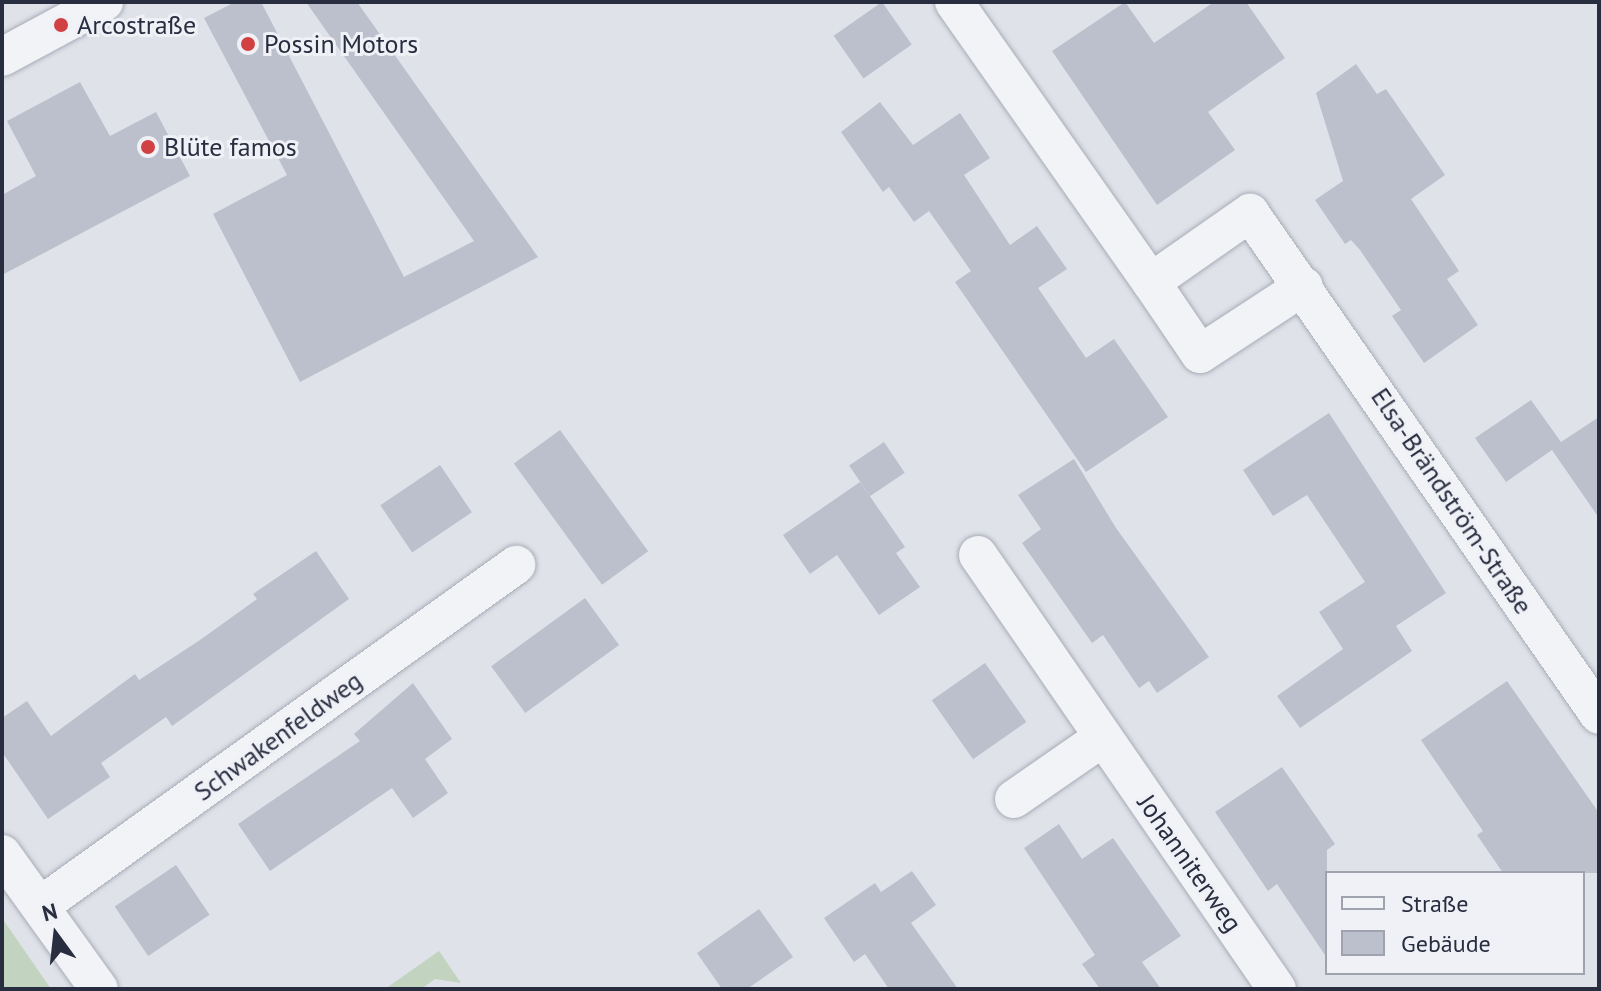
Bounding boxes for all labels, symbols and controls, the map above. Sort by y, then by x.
place label: Arcostraße [77,9,196,41]
marker: Arcostraße [52,16,70,34]
place label: Possin Motors [264,28,418,60]
marker: Possin Motors [239,35,257,53]
place label: Blüte famos [164,131,297,163]
marker: Blüte famos [139,138,157,156]
street label: Elsa-Brändström-Straße [1365,382,1539,620]
street label: Schwakenfeldweg [188,665,368,807]
street label: Johanniterweg [1131,788,1249,938]
legend [1325,871,1585,975]
text: Straße [1401,888,1468,919]
north arrow [16,895,96,975]
text: N [39,896,60,927]
text: Gebäude [1401,928,1491,959]

